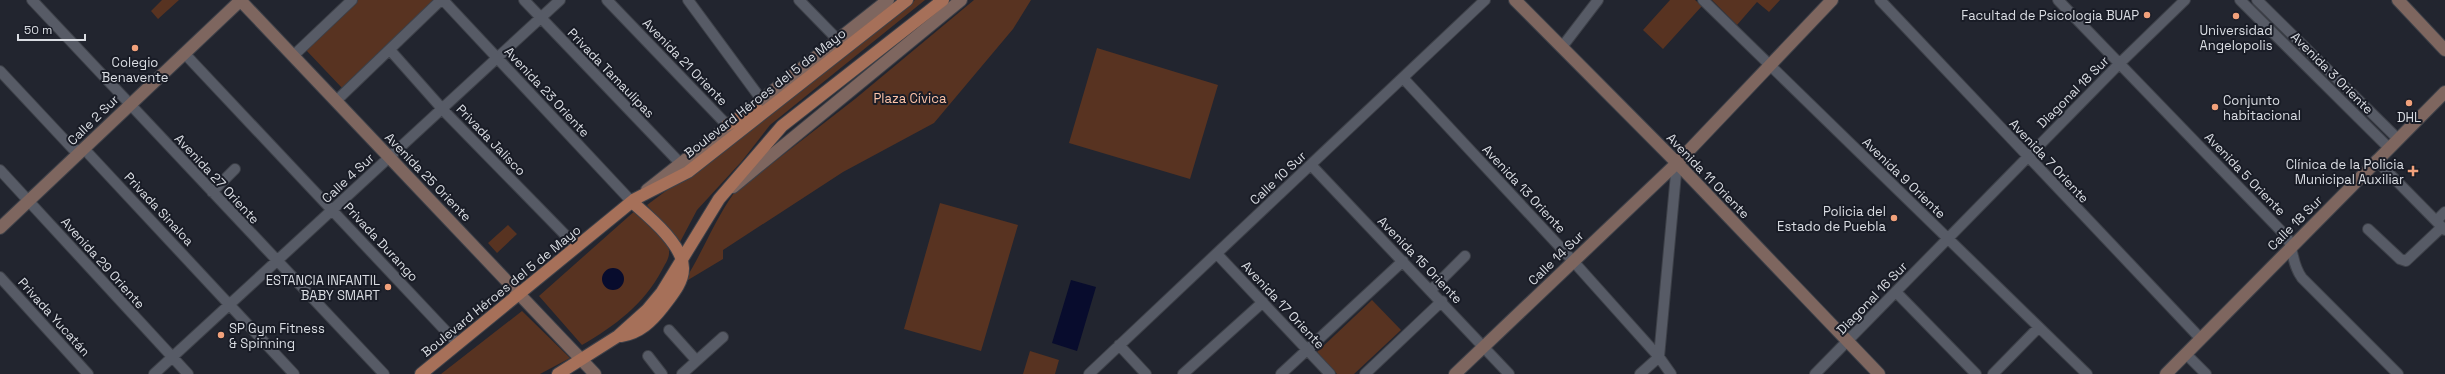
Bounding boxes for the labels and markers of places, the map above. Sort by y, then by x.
place label: Facultad de Psicologia BUAP [1961,7,2139,24]
marker: Facultad de Psicologia BUAP [2142,10,2152,20]
marker: Universidad Angelopolis [2231,11,2241,21]
place label: Universidad Angelopolis [2199,22,2273,54]
marker: Colegio Benavente [130,43,140,53]
place label: Colegio Benavente [101,54,169,86]
place label: Conjunto habitacional [2223,92,2301,124]
marker: DHL [2404,98,2414,108]
marker: Conjunto habitacional [2210,102,2220,112]
place label: DHL [2397,109,2421,126]
place label: Clínica de la Policia Municipal Auxiliar [2286,156,2405,188]
marker: Clínica de la Policia Municipal Auxiliar [2407,165,2419,177]
place label: Policia del Estado de Puebla [1777,203,1887,235]
marker: Policia del Estado de Puebla [1889,213,1899,223]
place label: ESTANCIA INFANTIL BABY SMART [266,272,380,304]
marker: ESTANCIA INFANTIL BABY SMART [383,282,393,292]
place label: SP Gym Fitness & Spinning [229,320,325,352]
marker: SP Gym Fitness & Spinning [216,330,226,340]

